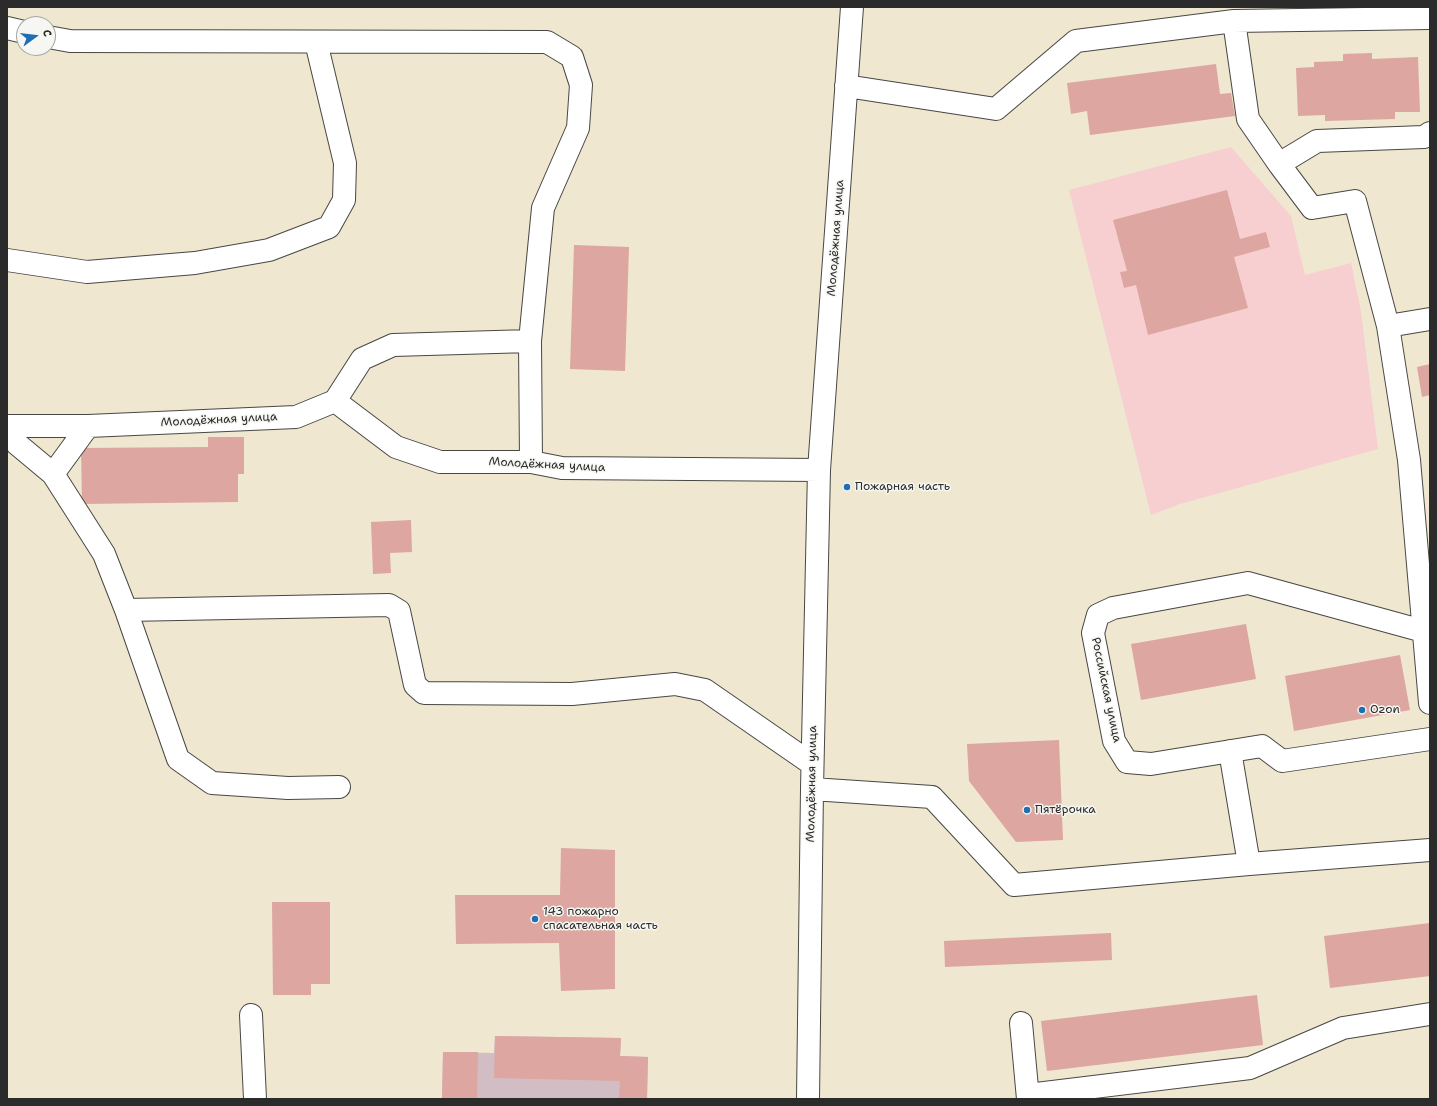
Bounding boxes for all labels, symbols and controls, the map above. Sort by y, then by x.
north arrow [16,16,56,56]
text: С [39,28,55,38]
street label: Молодёжная улица [825,179,847,297]
street label: Молодёжная улица [160,410,278,430]
street label: Молодёжная улица [488,455,606,475]
place label: Пожарная часть [855,480,950,494]
marker: Пожарная часть [842,482,852,492]
street label: Российская улица [1088,636,1124,744]
place label: Ozon [1370,703,1400,717]
marker: Ozon [1357,705,1367,715]
street label: Молодёжная улица [804,725,820,843]
place label: Пятёрочка [1035,803,1096,817]
marker: Пятёрочка [1022,805,1032,815]
place label: 143 пожарно спасательная часть [543,905,658,933]
marker: 143 пожарно спасательная часть [530,914,540,924]

